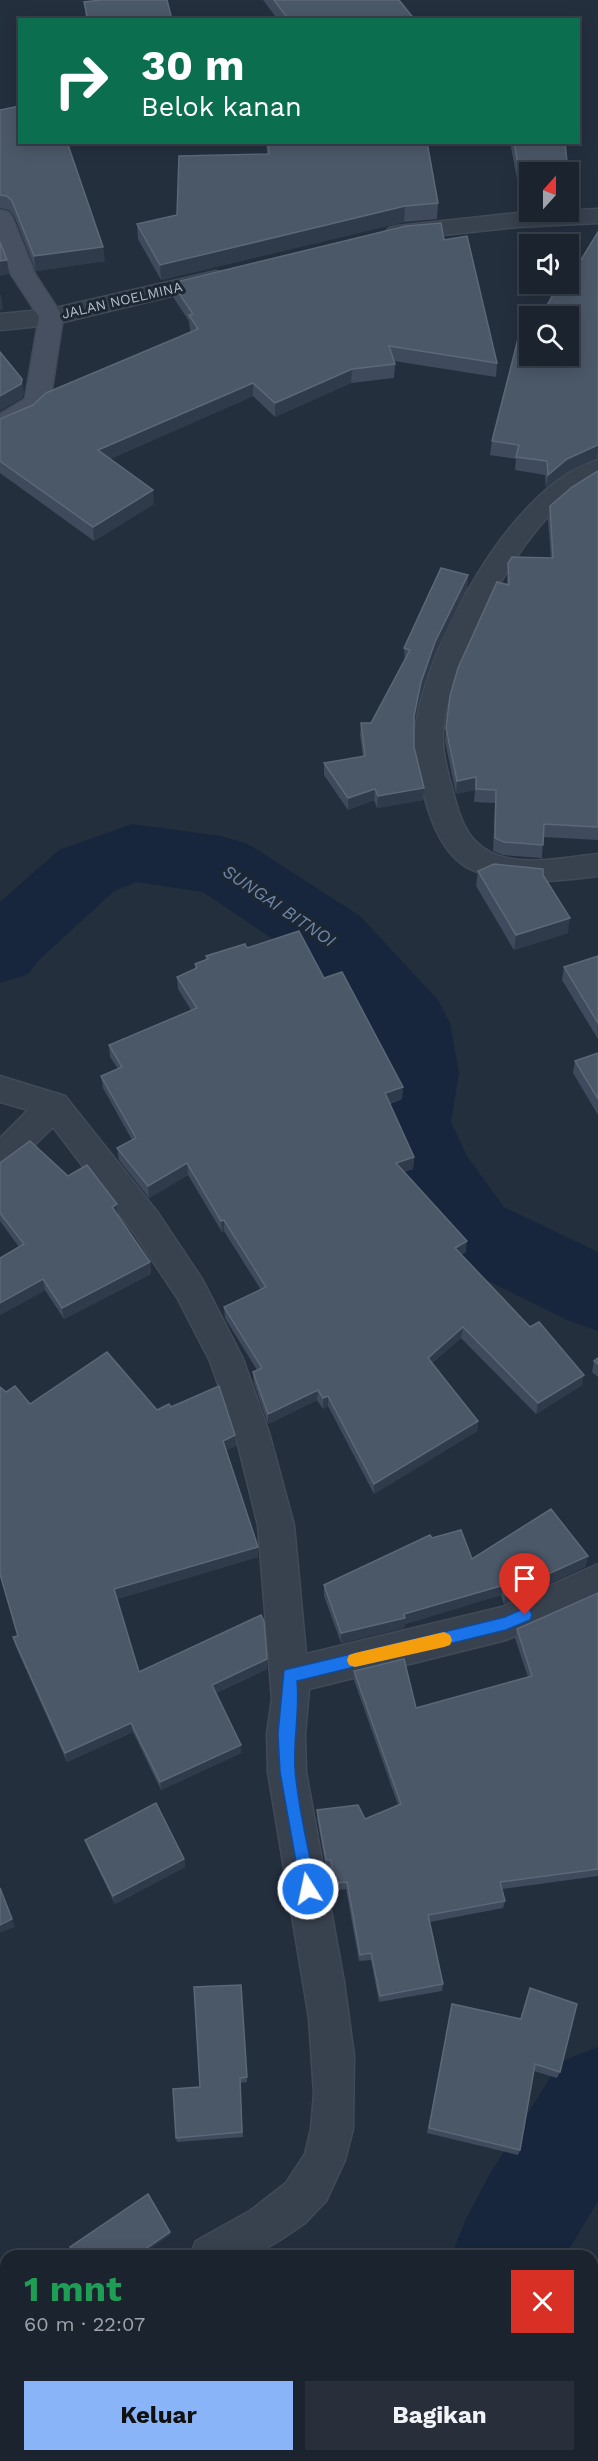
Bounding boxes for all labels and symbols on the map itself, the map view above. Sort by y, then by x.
north arrow [519,162,579,222]
street label: JALAN NOELMINA [60,278,184,322]
water label: SUNGAI BITNOI [219,860,340,951]
pin [499,1553,550,1615]
position arrow [276,1857,340,1921]

